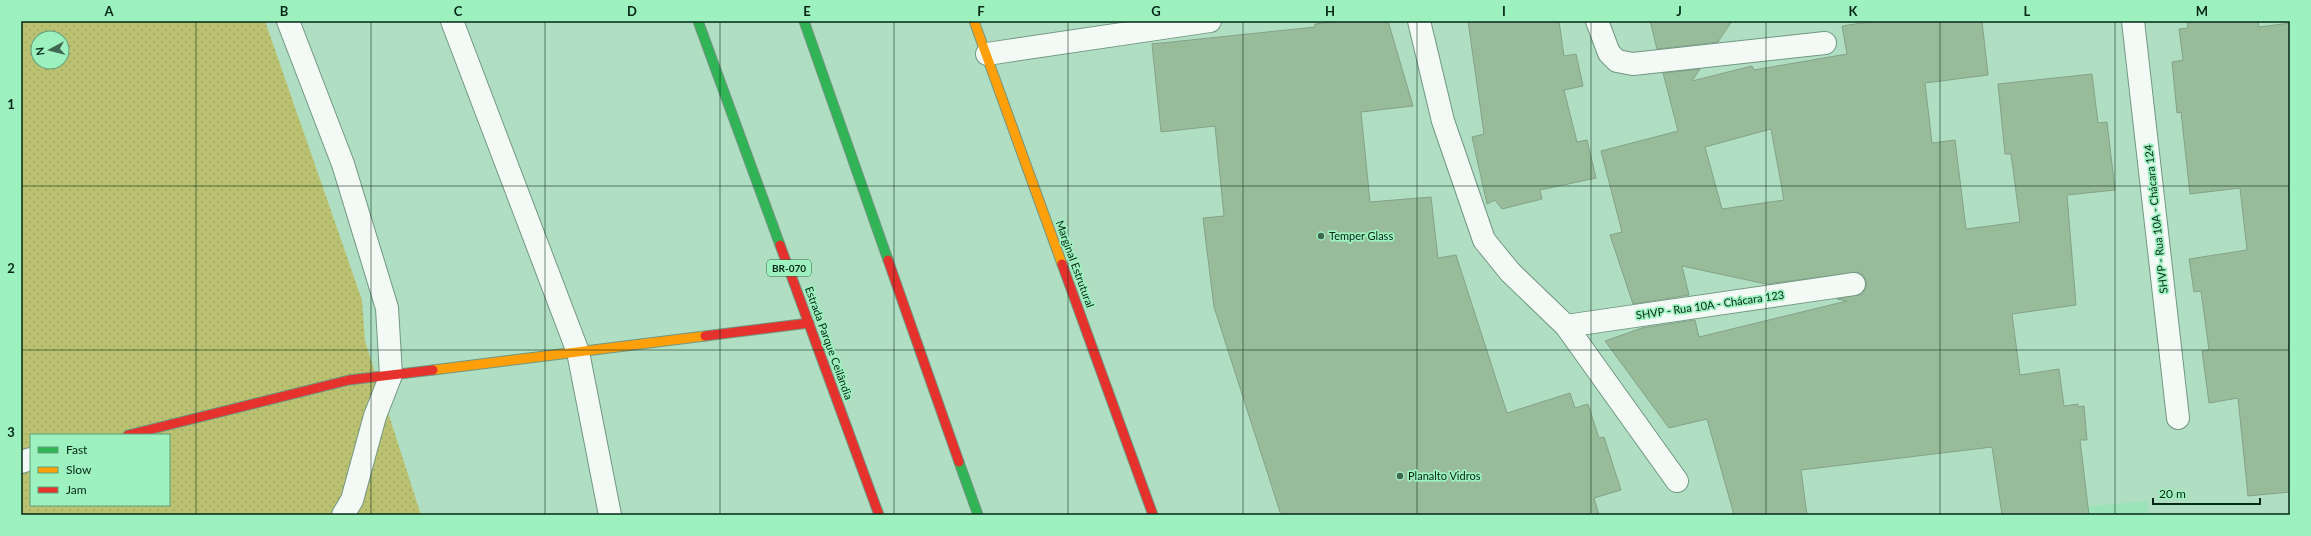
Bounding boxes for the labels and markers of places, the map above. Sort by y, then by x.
place label: Temper Glass [1329,229,1393,242]
marker: Temper Glass [1316,231,1326,241]
place label: Planalto Vidros [1408,469,1481,482]
marker: Planalto Vidros [1395,471,1405,481]

